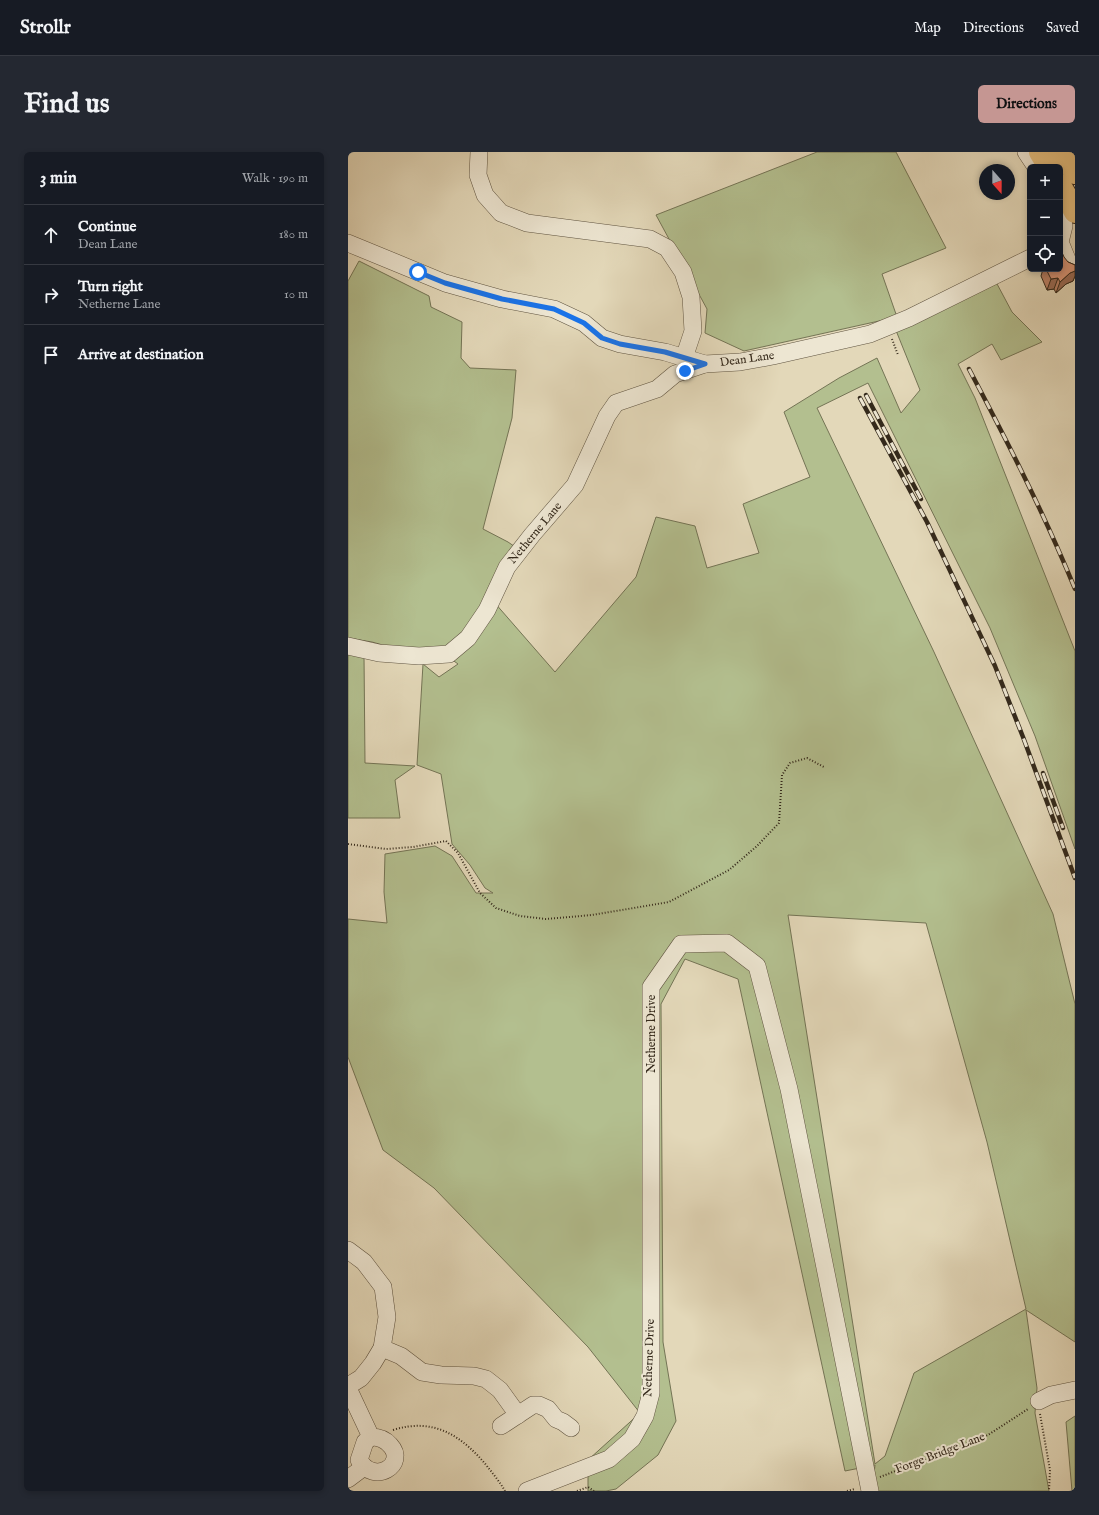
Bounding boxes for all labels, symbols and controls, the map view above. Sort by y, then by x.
text: Strollr [20,16,71,40]
text: Map [914,19,941,37]
text: Directions [963,19,1024,37]
text: Saved [1046,19,1079,37]
button: Directions [978,85,1075,123]
text: Find us [24,87,110,122]
north arrow [979,164,1015,200]
map controls [1027,164,1063,272]
button: + [1027,164,1063,200]
text: 3 min [40,168,77,189]
text: Walk · 190 m [242,170,308,187]
button: − [1027,200,1063,236]
text: Continue [78,217,136,236]
icon: ahead [40,224,62,246]
text: 180 m [279,226,308,243]
text: Dean Lane [78,236,138,253]
button: locate [1027,236,1063,272]
route start [409,263,427,281]
text: Turn right [78,277,143,296]
icon: right [40,284,62,306]
text: 10 m [284,286,308,303]
text: Netherne Lane [78,296,160,313]
icon: arrive [40,344,62,366]
text: Arrive at destination [78,345,204,364]
street label: Dean Lane [719,348,776,370]
route end [676,362,694,380]
street label: Netherne Lane [505,499,566,567]
street label: Netherne Drive [644,994,659,1073]
street label: Netherne Drive [640,1318,658,1397]
street label: Forge Bridge Lane [893,1429,988,1477]

